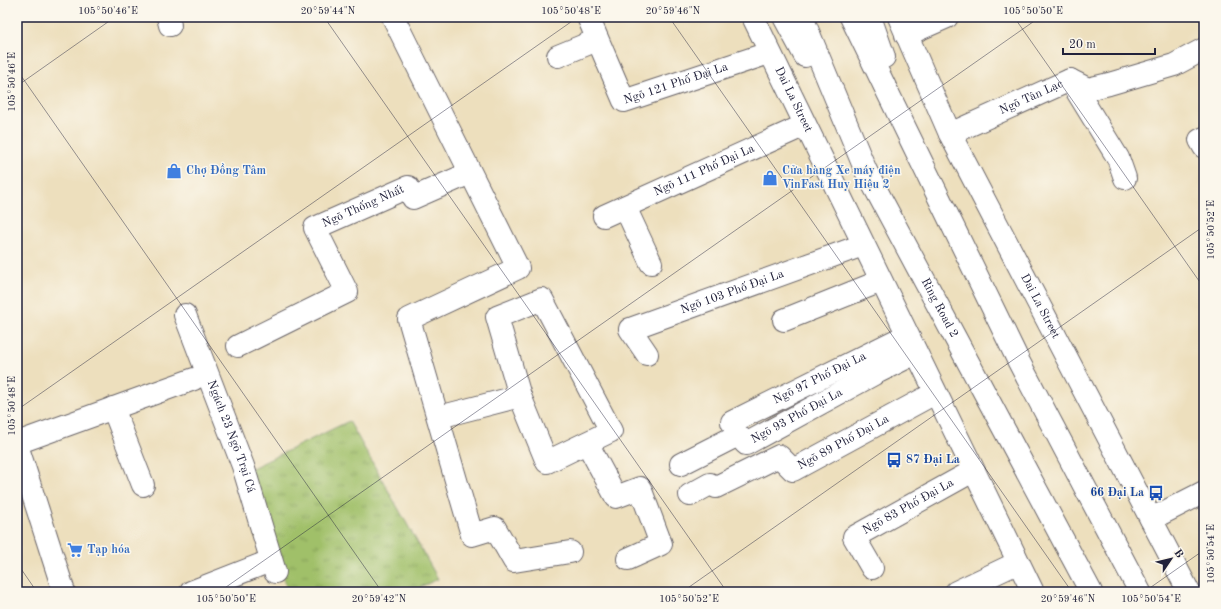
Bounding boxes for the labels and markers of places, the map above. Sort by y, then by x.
shop icon: Chợ Đồng Tâm [165,162,183,180]
place label: Chợ Đồng Tâm [186,163,267,177]
place label: Cửa hàng Xe máy điện VinFast Huy Hiệu 2 [782,165,901,191]
shop icon: Cửa hàng Xe máy điện VinFast Huy Hiệu 2 [761,169,779,187]
bus stop icon: 87 Đại La [885,451,903,469]
place label: 87 Đại La [906,454,960,466]
bus stop icon: 66 Đại La [1147,484,1165,502]
place label: 66 Đại La [1090,487,1144,499]
supermarket icon: Tạp hóa [66,541,84,559]
place label: Tạp hóa [87,544,130,556]

